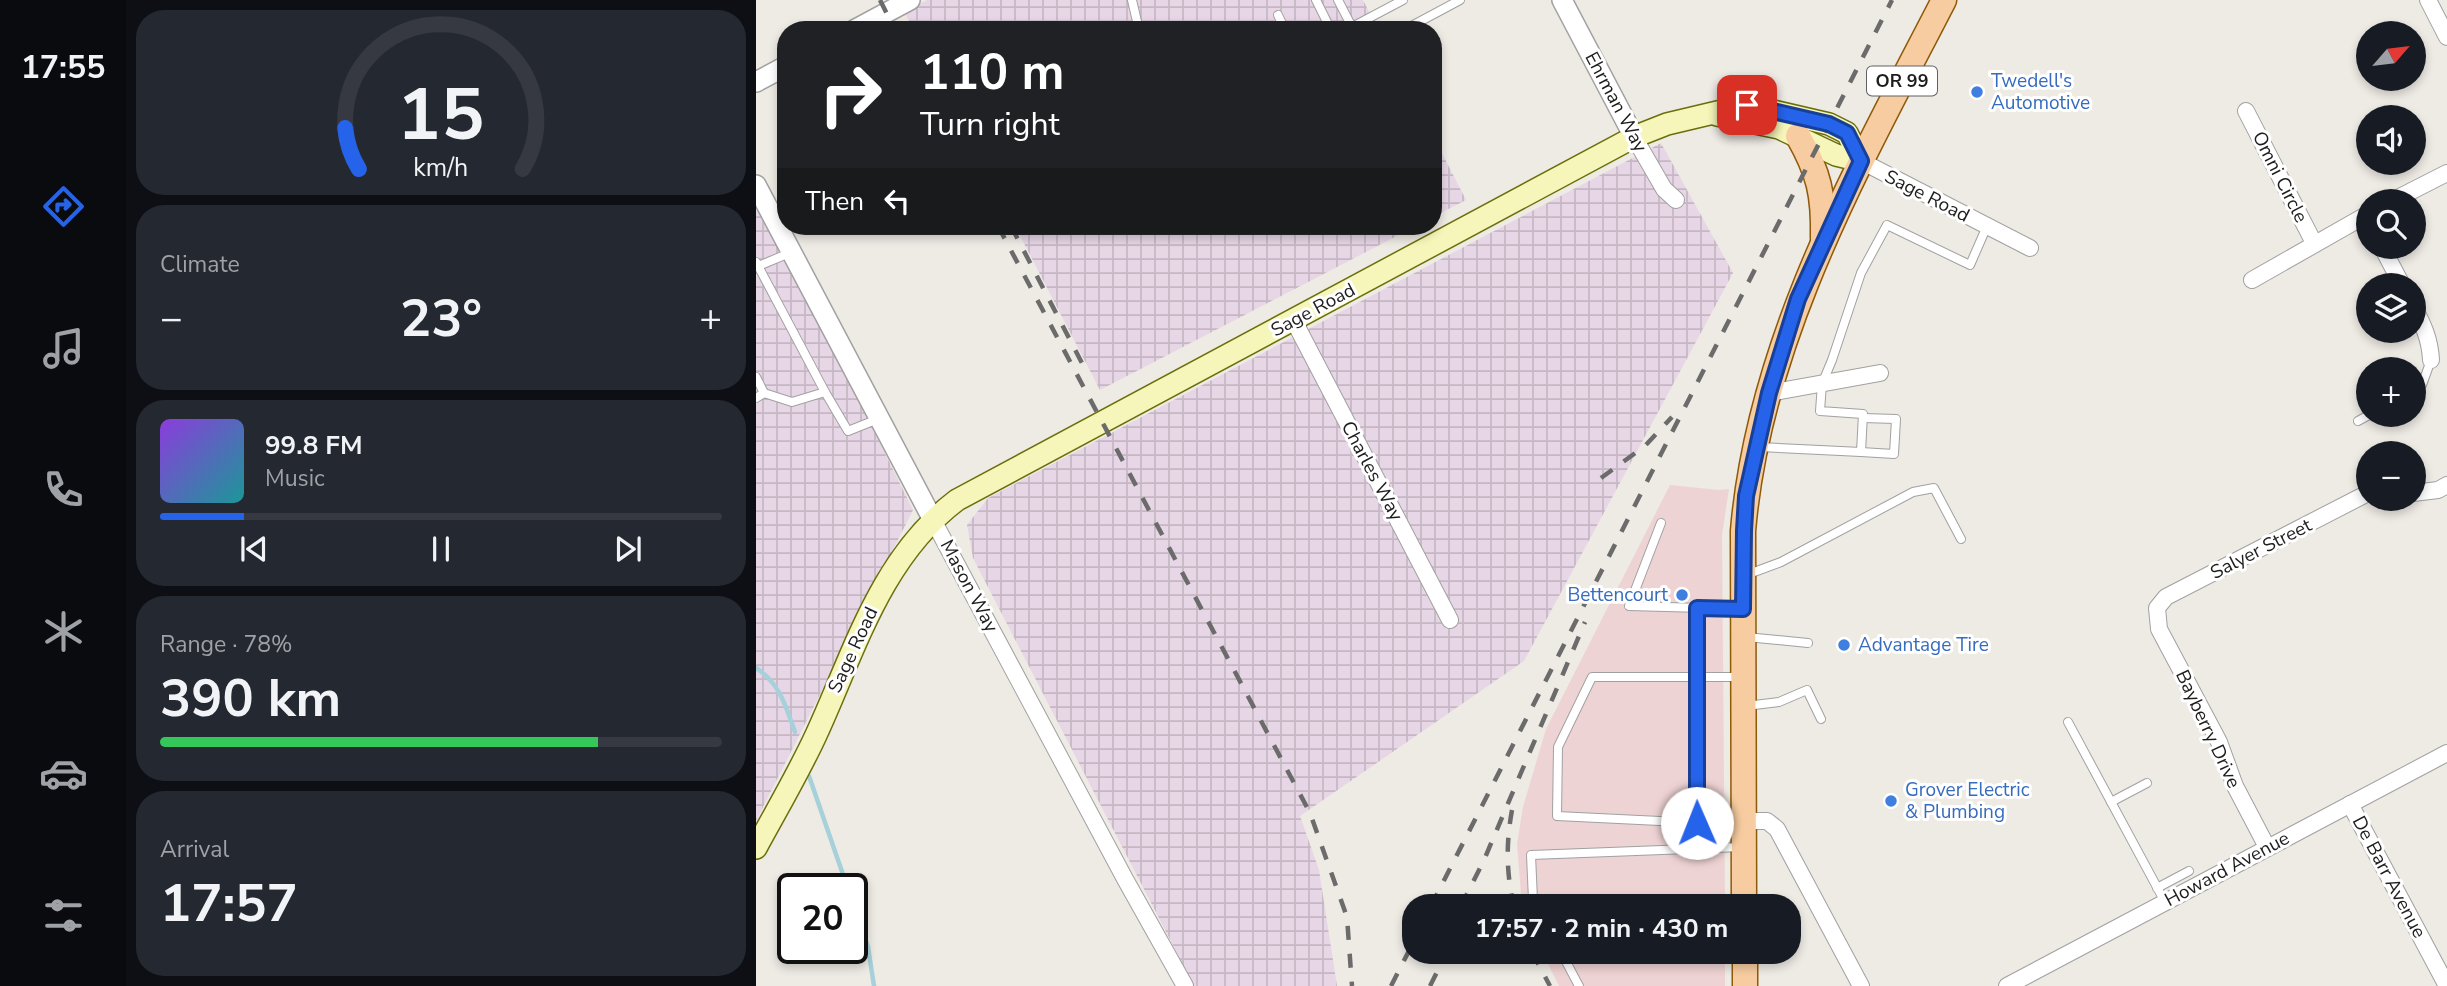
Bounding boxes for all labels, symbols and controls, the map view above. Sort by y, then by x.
north arrow [2356,21,2426,91]
map controls [2356,21,2426,511]
text: 110 m [920,39,1064,106]
text: 17:55 [21,46,105,89]
street label: Ehrman Way [1579,47,1653,157]
icon: right [805,49,896,140]
text: 15 [397,65,485,165]
road number: OR 99 [1867,66,1937,96]
place label: Twedell's Automotive [1991,68,2090,116]
pin [1717,75,1777,135]
marker: Twedell's Automotive [1969,84,1985,100]
icon: arrive [1728,86,1766,124]
text: Turn right [920,103,1060,146]
button: sound [2356,105,2426,175]
street label: Omni Circle [2246,127,2314,227]
text: km/h [413,150,469,184]
street label: Sage Road [1880,164,1974,228]
icon: directions [39,182,88,231]
icon: left [878,182,916,220]
text: Then [805,184,864,219]
button: search [2356,189,2426,259]
text: Climate [160,249,240,280]
button: layers [2356,273,2426,343]
street label: Sage Road [1266,277,1360,343]
text: 23° [400,283,482,354]
text: − [160,293,183,344]
text: + [699,293,722,344]
icon: music [39,324,88,373]
button: + [2356,357,2426,427]
street label: Charles Way [1335,416,1409,526]
text: 99.8 FM [265,428,362,463]
button: − [2356,441,2426,511]
text: Music [265,463,325,494]
icon: phone [39,465,88,514]
street label: Salyer Street [2206,512,2316,586]
icon: previous [235,530,273,568]
icon: pause [422,530,460,568]
icon: next [609,530,647,568]
street label: Mason Way [934,535,1004,637]
place label: Bettencourt [1567,582,1668,608]
marker: Bettencourt [1674,587,1690,603]
street label: Sage Road [822,603,884,697]
icon: climate [39,607,88,656]
text: Range · 78% [160,629,292,660]
place label: Advantage Tire [1858,632,1989,658]
marker: Advantage Tire [1836,637,1852,653]
text: 390 km [160,663,341,734]
street label: Bayberry Drive [2169,666,2247,792]
icon: car [39,749,88,798]
place label: Grover Electric & Plumbing [1905,777,2030,825]
position arrow [1660,786,1734,860]
marker: Grover Electric & Plumbing [1883,793,1899,809]
street label: De Barr Avenue [2346,811,2432,943]
street label: Howard Avenue [2160,825,2294,913]
text: Arrival [160,834,229,865]
text: 17:57 [160,868,298,939]
speed limit sign: 20 [777,873,868,964]
icon: filters [39,891,88,940]
text: 17:57 · 2 min · 430 m [1475,911,1728,946]

